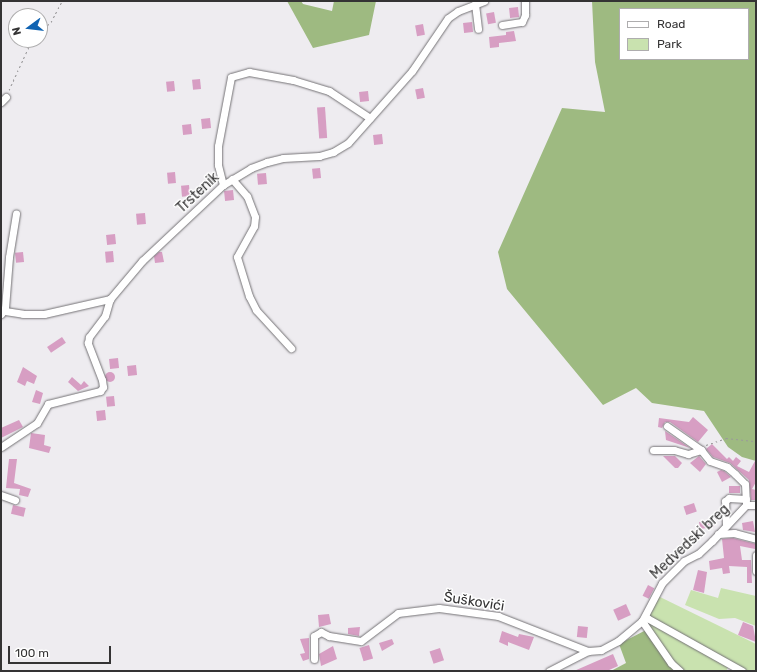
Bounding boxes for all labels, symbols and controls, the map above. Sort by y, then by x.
north arrow [8,8,48,48]
legend [619,8,749,60]
text: Road [657,17,685,31]
text: N [10,25,24,36]
text: Park [657,37,682,51]
street label: Trstenik [173,169,223,217]
street label: Medvedski breg [647,501,733,583]
street label: Šuškovići [442,589,506,615]
scale bar [10,638,113,664]
text: 100 m [15,646,49,660]

